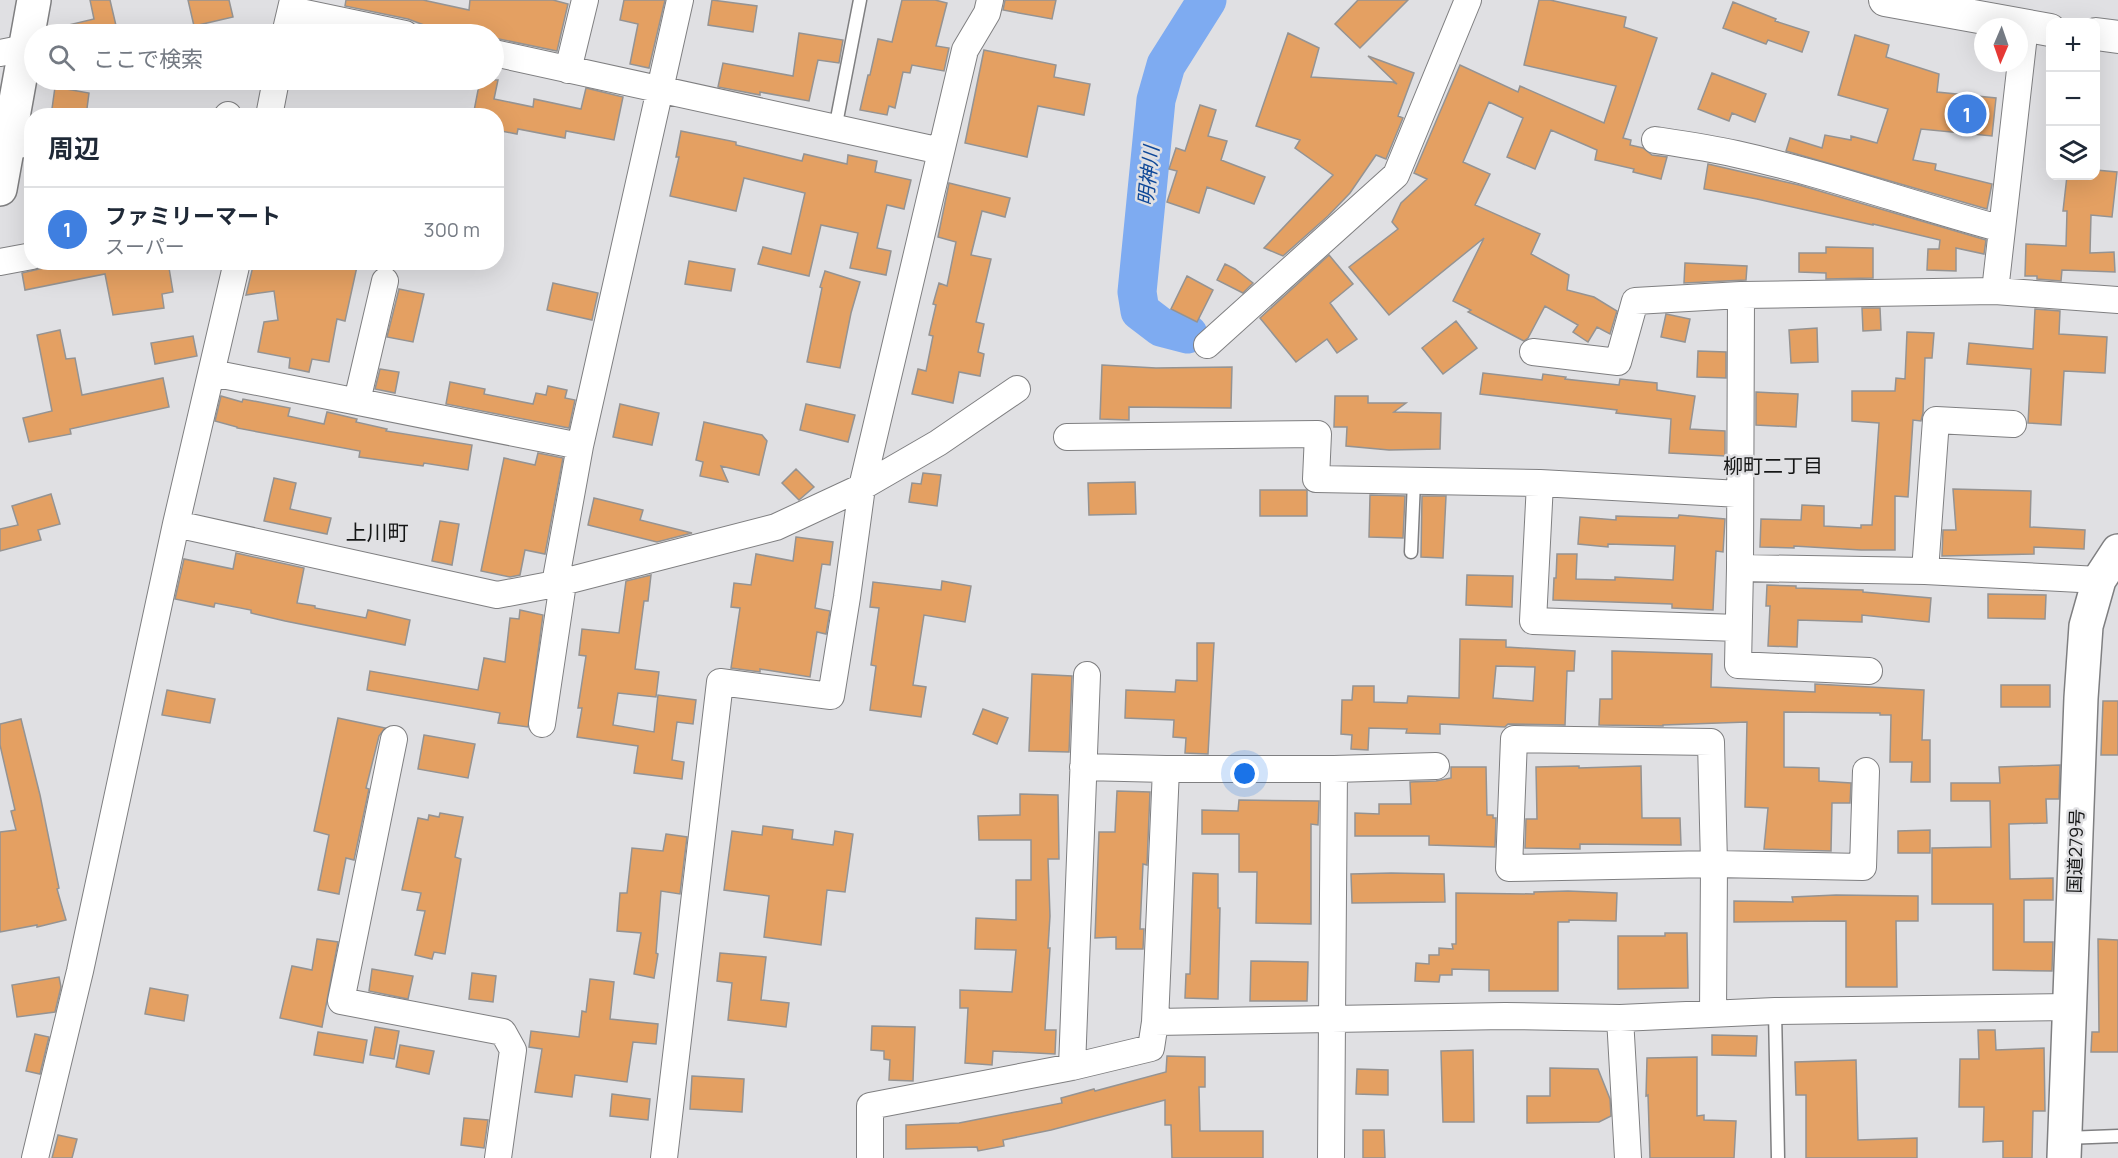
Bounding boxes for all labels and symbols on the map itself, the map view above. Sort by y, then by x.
north arrow [1974,18,2028,72]
pin: 1 [1948,92,1986,136]
water label: 明神川 [1131,143,1165,207]
district label: 柳町二丁目 [1723,452,1823,479]
district label: 上川町 [346,518,409,546]
your location [1230,759,1259,788]
street label: 国道279号 [2062,808,2088,894]

